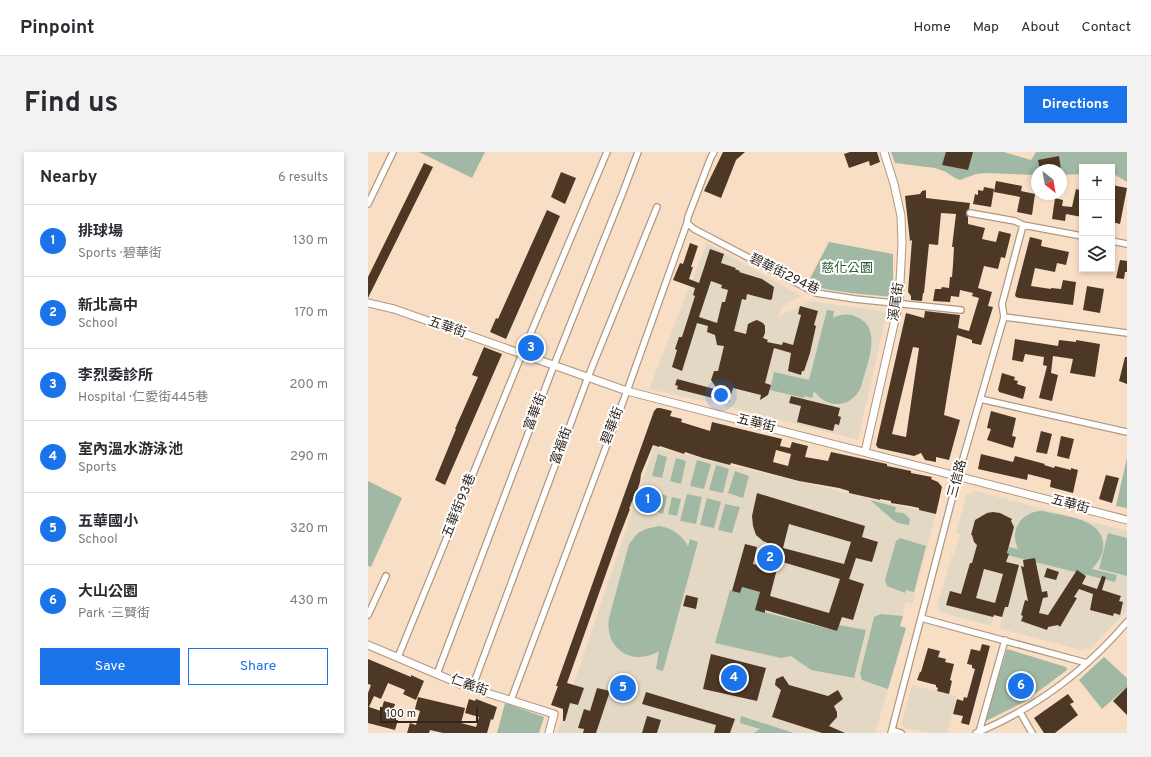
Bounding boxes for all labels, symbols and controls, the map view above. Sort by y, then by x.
text: Pinpoint [20,16,95,40]
text: Home [914,19,951,36]
text: Map [973,19,999,36]
text: About [1021,19,1060,36]
text: Contact [1082,19,1131,36]
text: Find us [24,86,118,122]
button: Directions [1024,86,1127,123]
north arrow [1031,164,1067,200]
map controls [1079,164,1115,272]
button: + [1079,164,1115,200]
text: Nearby [40,167,97,189]
text: 6 results [278,170,328,186]
button: − [1079,200,1115,236]
text: 排球場 [78,223,123,242]
text: 1 [50,233,56,249]
text: 130 m [293,233,328,249]
button: layers [1079,236,1115,272]
text: Sports · 碧華街 [78,246,162,262]
street label: 碧華街294巷 [746,251,822,299]
park label: 慈化公園 [821,260,873,277]
street label: 溪尾街 [886,282,908,322]
text: 新北高中 [78,297,138,316]
text: 2 [49,305,57,321]
text: 170 m [294,305,328,321]
street label: 五華街 [426,314,468,342]
text: School [78,316,118,332]
pin: 3 [518,333,544,363]
text: 李烈委診所 [78,367,153,386]
text: 3 [49,377,57,393]
text: 200 m [289,377,328,393]
your location [711,385,731,405]
text: Hospital · 仁愛街445巷 [78,390,208,406]
street label: 富華街 [521,391,550,433]
street label: 碧華街 [599,405,627,447]
street label: 五華街 [735,412,777,436]
street label: 富福街 [547,425,576,467]
text: 室內溫水游泳池 [78,441,183,460]
text: 4 [49,449,57,465]
text: 290 m [290,449,328,465]
street label: 三信路 [945,458,971,500]
text: Sports [78,460,117,476]
street label: 五華街93巷 [440,472,480,540]
pin: 1 [635,485,661,515]
street label: 五華街 [1049,492,1091,518]
text: 五華國小 [78,513,138,532]
text: 5 [49,521,57,537]
text: 320 m [290,521,328,537]
text: School [78,532,118,548]
pin: 2 [757,543,783,573]
text: 大山公園 [78,583,138,602]
text: 6 [49,593,57,609]
text: 430 m [290,593,328,609]
text: Park · 三賢街 [78,606,150,622]
button: Save [40,648,180,685]
button: Share [188,648,328,685]
pin: 4 [721,663,747,693]
street label: 仁義街 [448,671,490,700]
pin: 6 [1008,671,1034,701]
pin: 5 [610,673,636,703]
scale bar [380,705,478,724]
text: 100 m [386,707,416,721]

